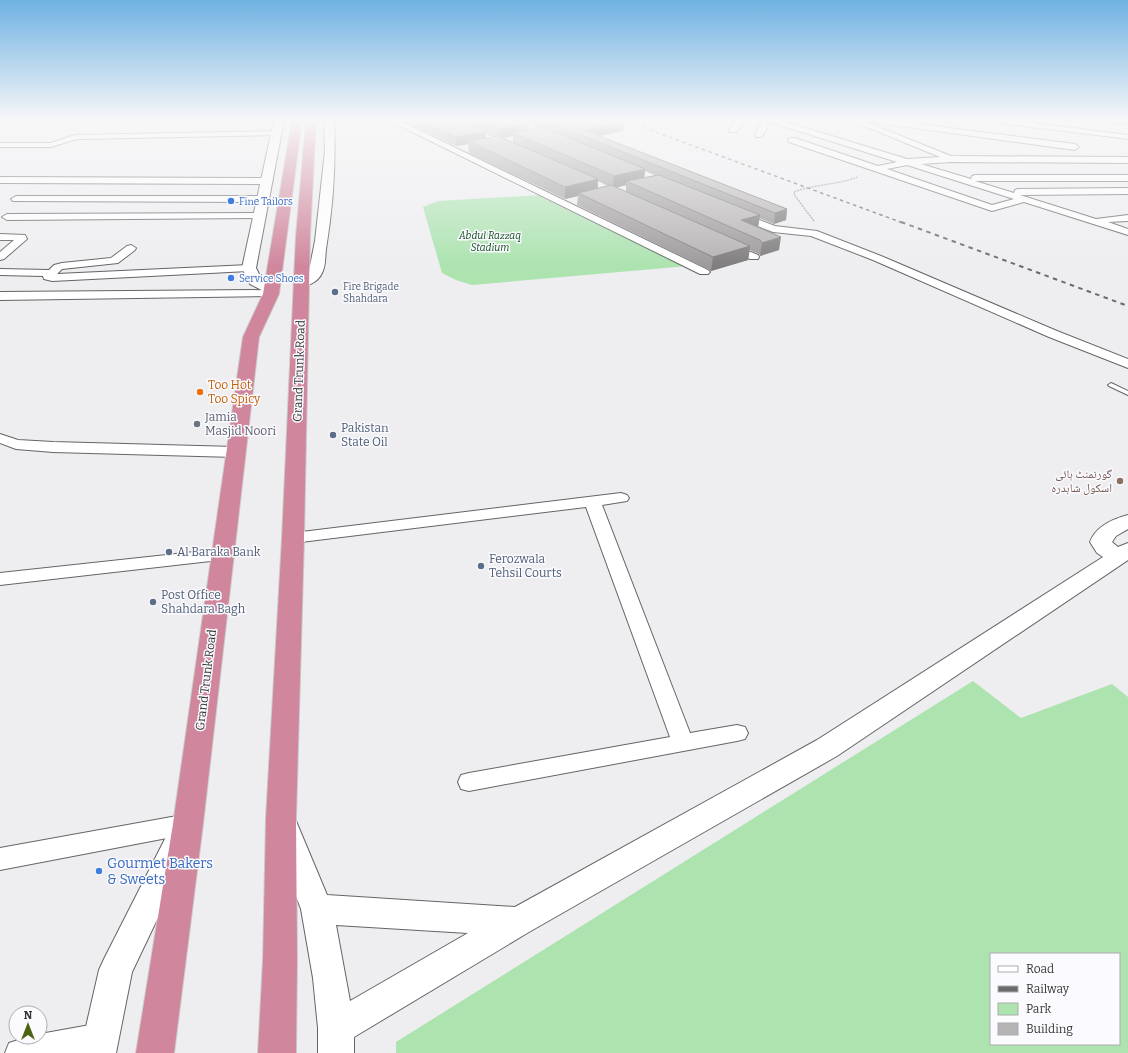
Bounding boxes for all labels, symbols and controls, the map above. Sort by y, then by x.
marker: Fine Tailors [226,196,236,206]
place label: Fine Tailors [239,196,293,208]
park label: Abdul Razzaq Stadium [458,230,521,254]
marker: Service Shoes [226,273,236,283]
place label: Service Shoes [239,273,304,285]
place label: Fire Brigade Shahdara [343,281,399,305]
marker: Fire Brigade Shahdara [330,287,340,297]
street label: Grand Trunk Road [290,320,308,422]
place label: Too Hot Too Spicy [208,378,261,406]
marker: Too Hot Too Spicy [195,387,205,397]
place label: Jamia Masjid Noori [204,410,276,438]
marker: Jamia Masjid Noori [192,419,202,429]
place label: Pakistan State Oil [341,421,389,449]
marker: Pakistan State Oil [328,430,338,440]
place label: گورنمنٹ ہائی اسکول شاہدرہ [1051,467,1112,495]
marker: گورنمنٹ ہائی اسکول شاہدرہ [1115,476,1125,486]
place label: Al Baraka Bank [177,545,261,559]
marker: Al Baraka Bank [164,547,174,557]
place label: Ferozwala Tehsil Courts [489,552,562,580]
marker: Ferozwala Tehsil Courts [476,561,486,571]
place label: Post Office Shahdara Bagh [161,588,246,616]
marker: Post Office Shahdara Bagh [148,597,158,607]
street label: Grand Trunk Road [193,629,219,731]
place label: Gourmet Bakers & Sweets [107,855,213,888]
marker: Gourmet Bakers & Sweets [94,866,104,876]
legend [990,953,1120,1045]
text: Road [1026,962,1054,976]
text: Railway [1026,982,1070,996]
text: Park [1026,1002,1052,1016]
north arrow [8,1005,48,1045]
text: N [24,1009,33,1022]
text: Building [1026,1022,1073,1036]

